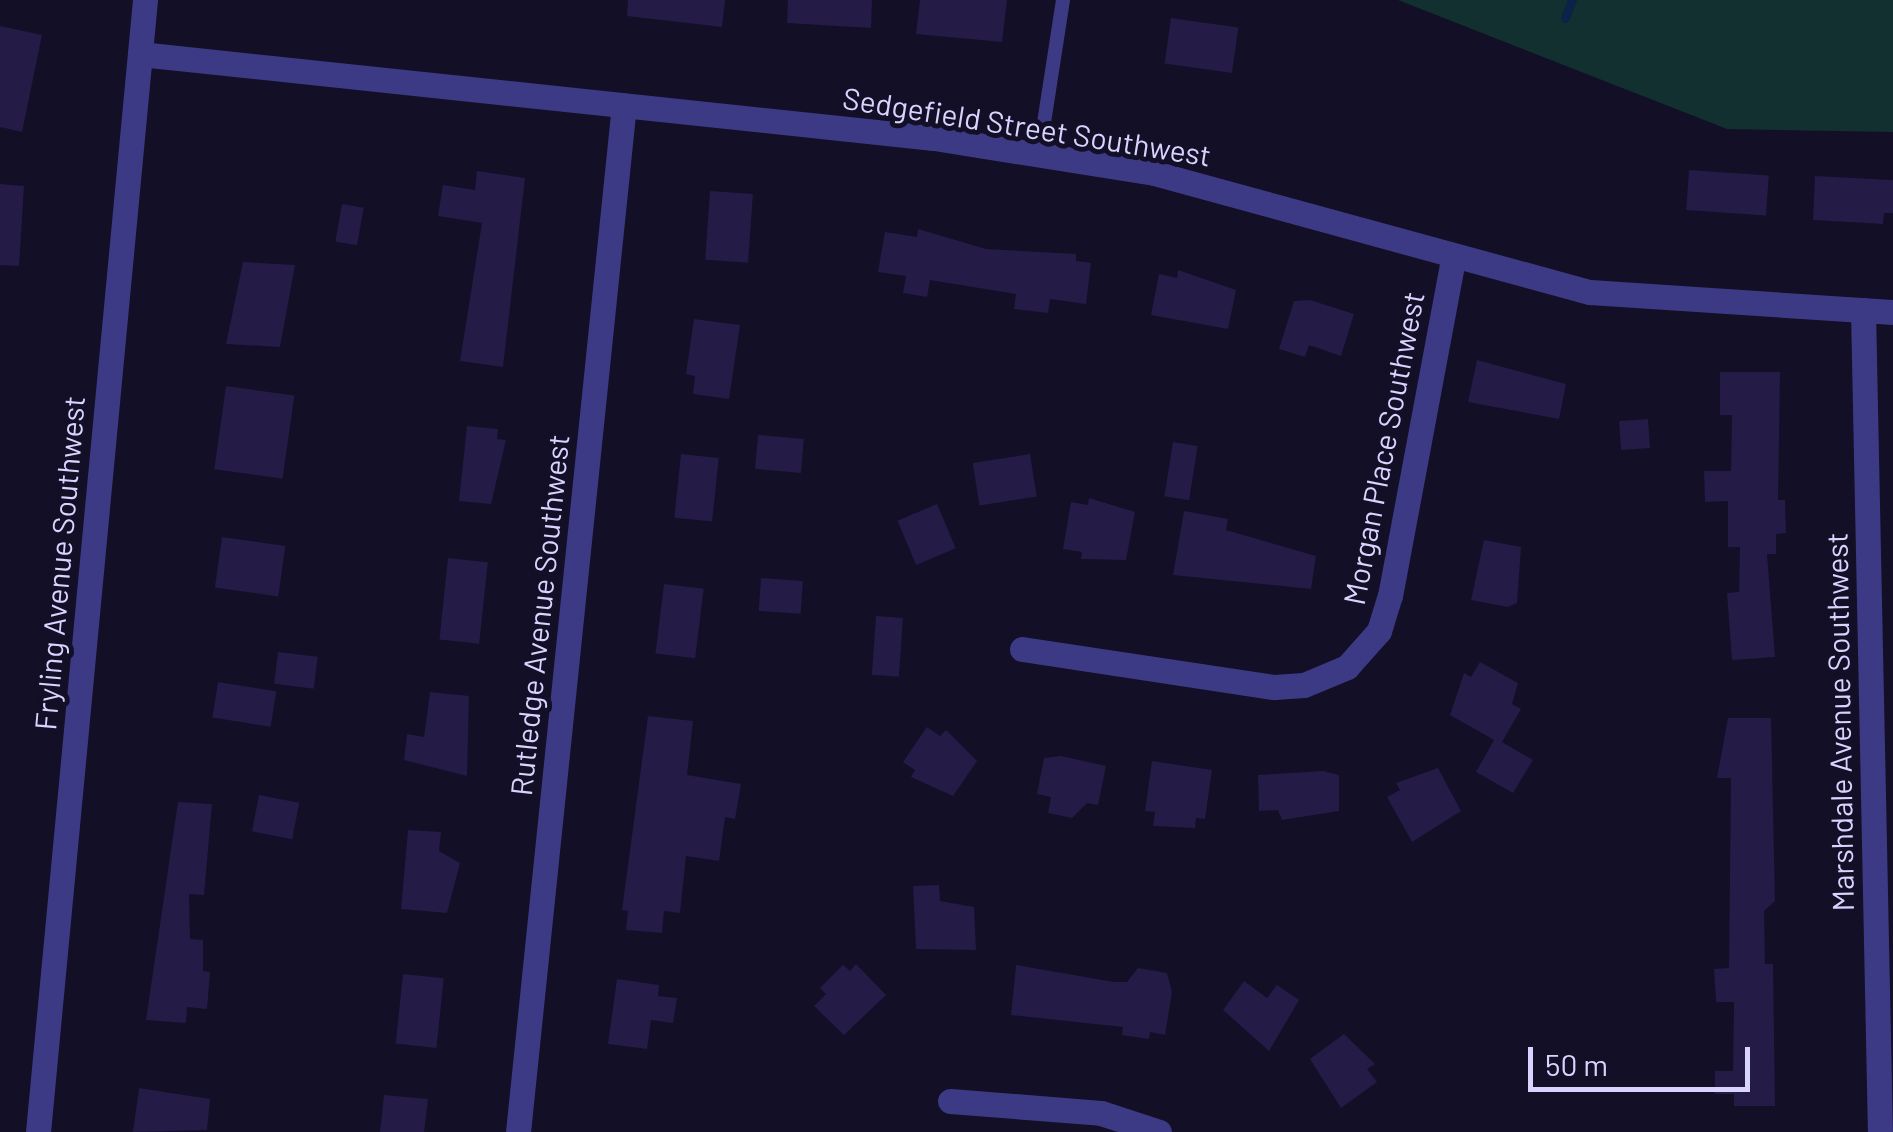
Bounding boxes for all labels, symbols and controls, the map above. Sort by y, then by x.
street label: Sedgefield Street Southwest [840,79,1214,173]
street label: Morgan Place Southwest [1335,288,1431,608]
street label: Fryling Avenue Southwest [26,394,92,732]
street label: Rutledge Avenue Southwest [502,433,576,797]
street label: Marshdale Avenue Southwest [1818,532,1860,912]
scale bar [1533,1027,1756,1089]
text: 50 m [1545,1046,1608,1082]

